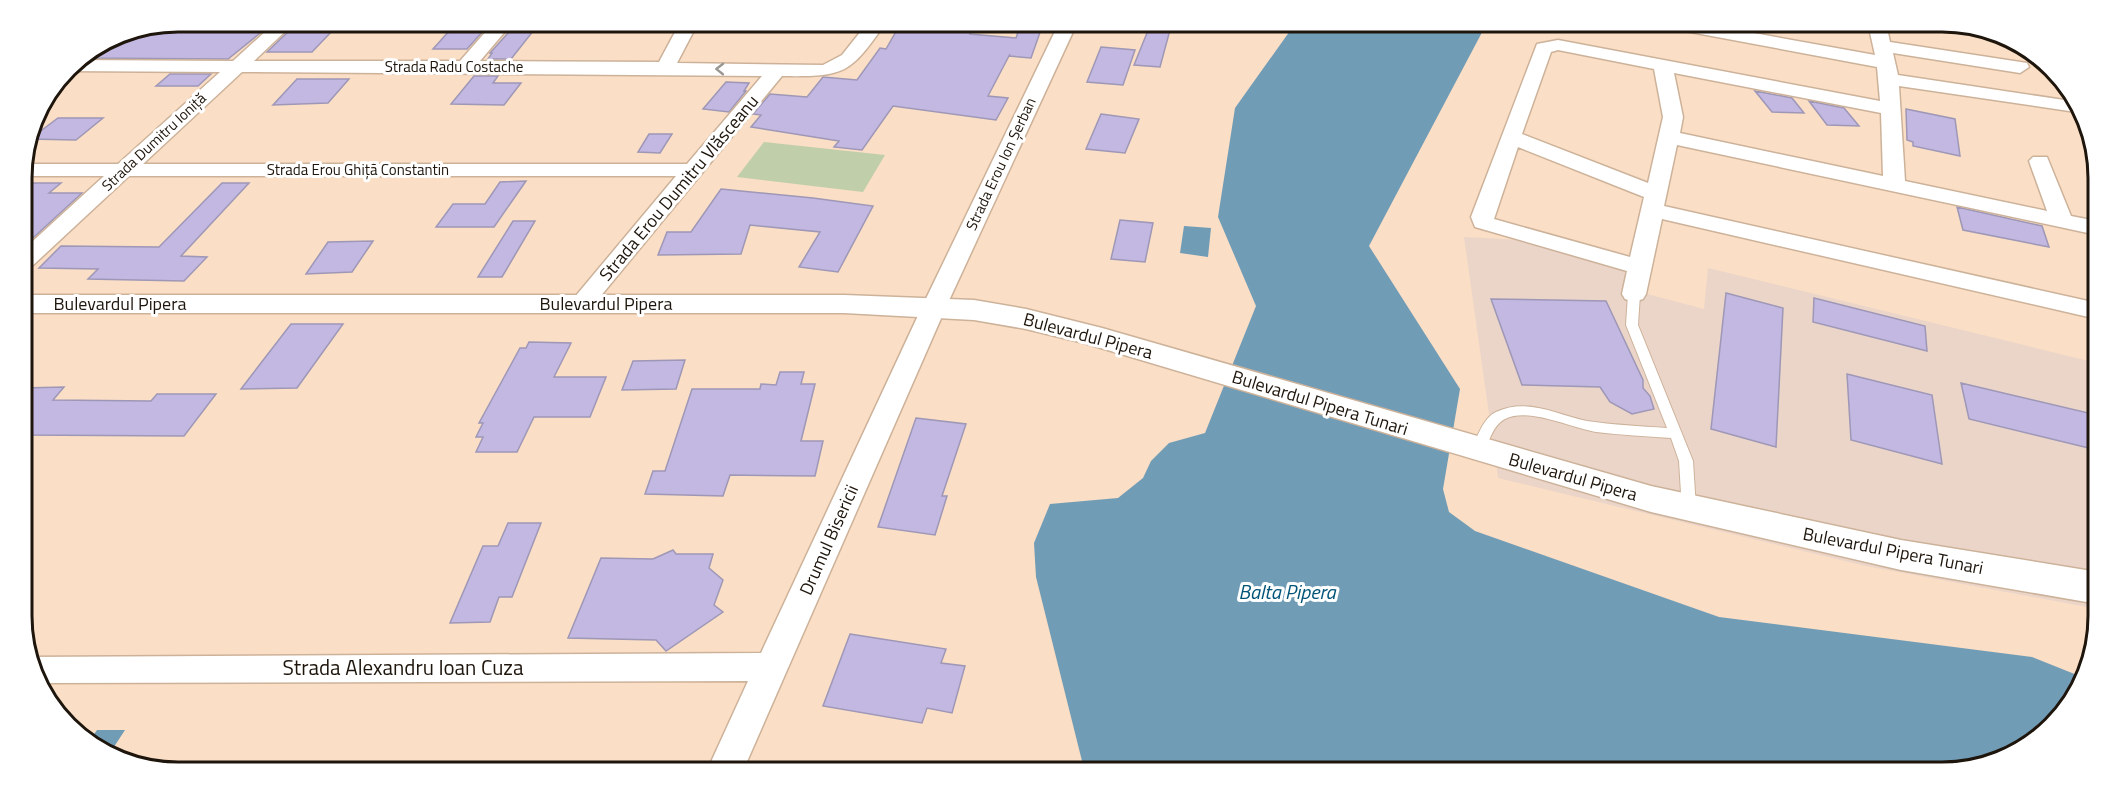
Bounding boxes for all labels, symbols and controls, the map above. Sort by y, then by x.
street label: Strada Radu Costache [385,55,523,78]
one-way arrow [716,63,725,76]
street label: Strada Dumitru Ioniță [96,87,211,196]
street label: Strada Erou Dumitru Vlăsceanu [592,89,765,287]
street label: Strada Erou Ion Șerban [960,93,1042,234]
street label: Strada Erou Ghiță Constantin [267,158,449,181]
street label: Bulevardul Pipera [54,290,186,317]
street label: Bulevardul Pipera [540,290,672,317]
street label: Bulevardul Pipera [1020,305,1156,366]
street label: Bulevardul Pipera Tunari [1229,363,1412,442]
street label: Bulevardul Pipera [1506,445,1641,508]
street label: Drumul Bisericii [792,480,865,599]
street label: Bulevardul Pipera Tunari [1801,520,1986,581]
water label: Balta Pipera [1239,576,1336,607]
street label: Strada Alexandru Ioan Cuza [283,651,524,683]

